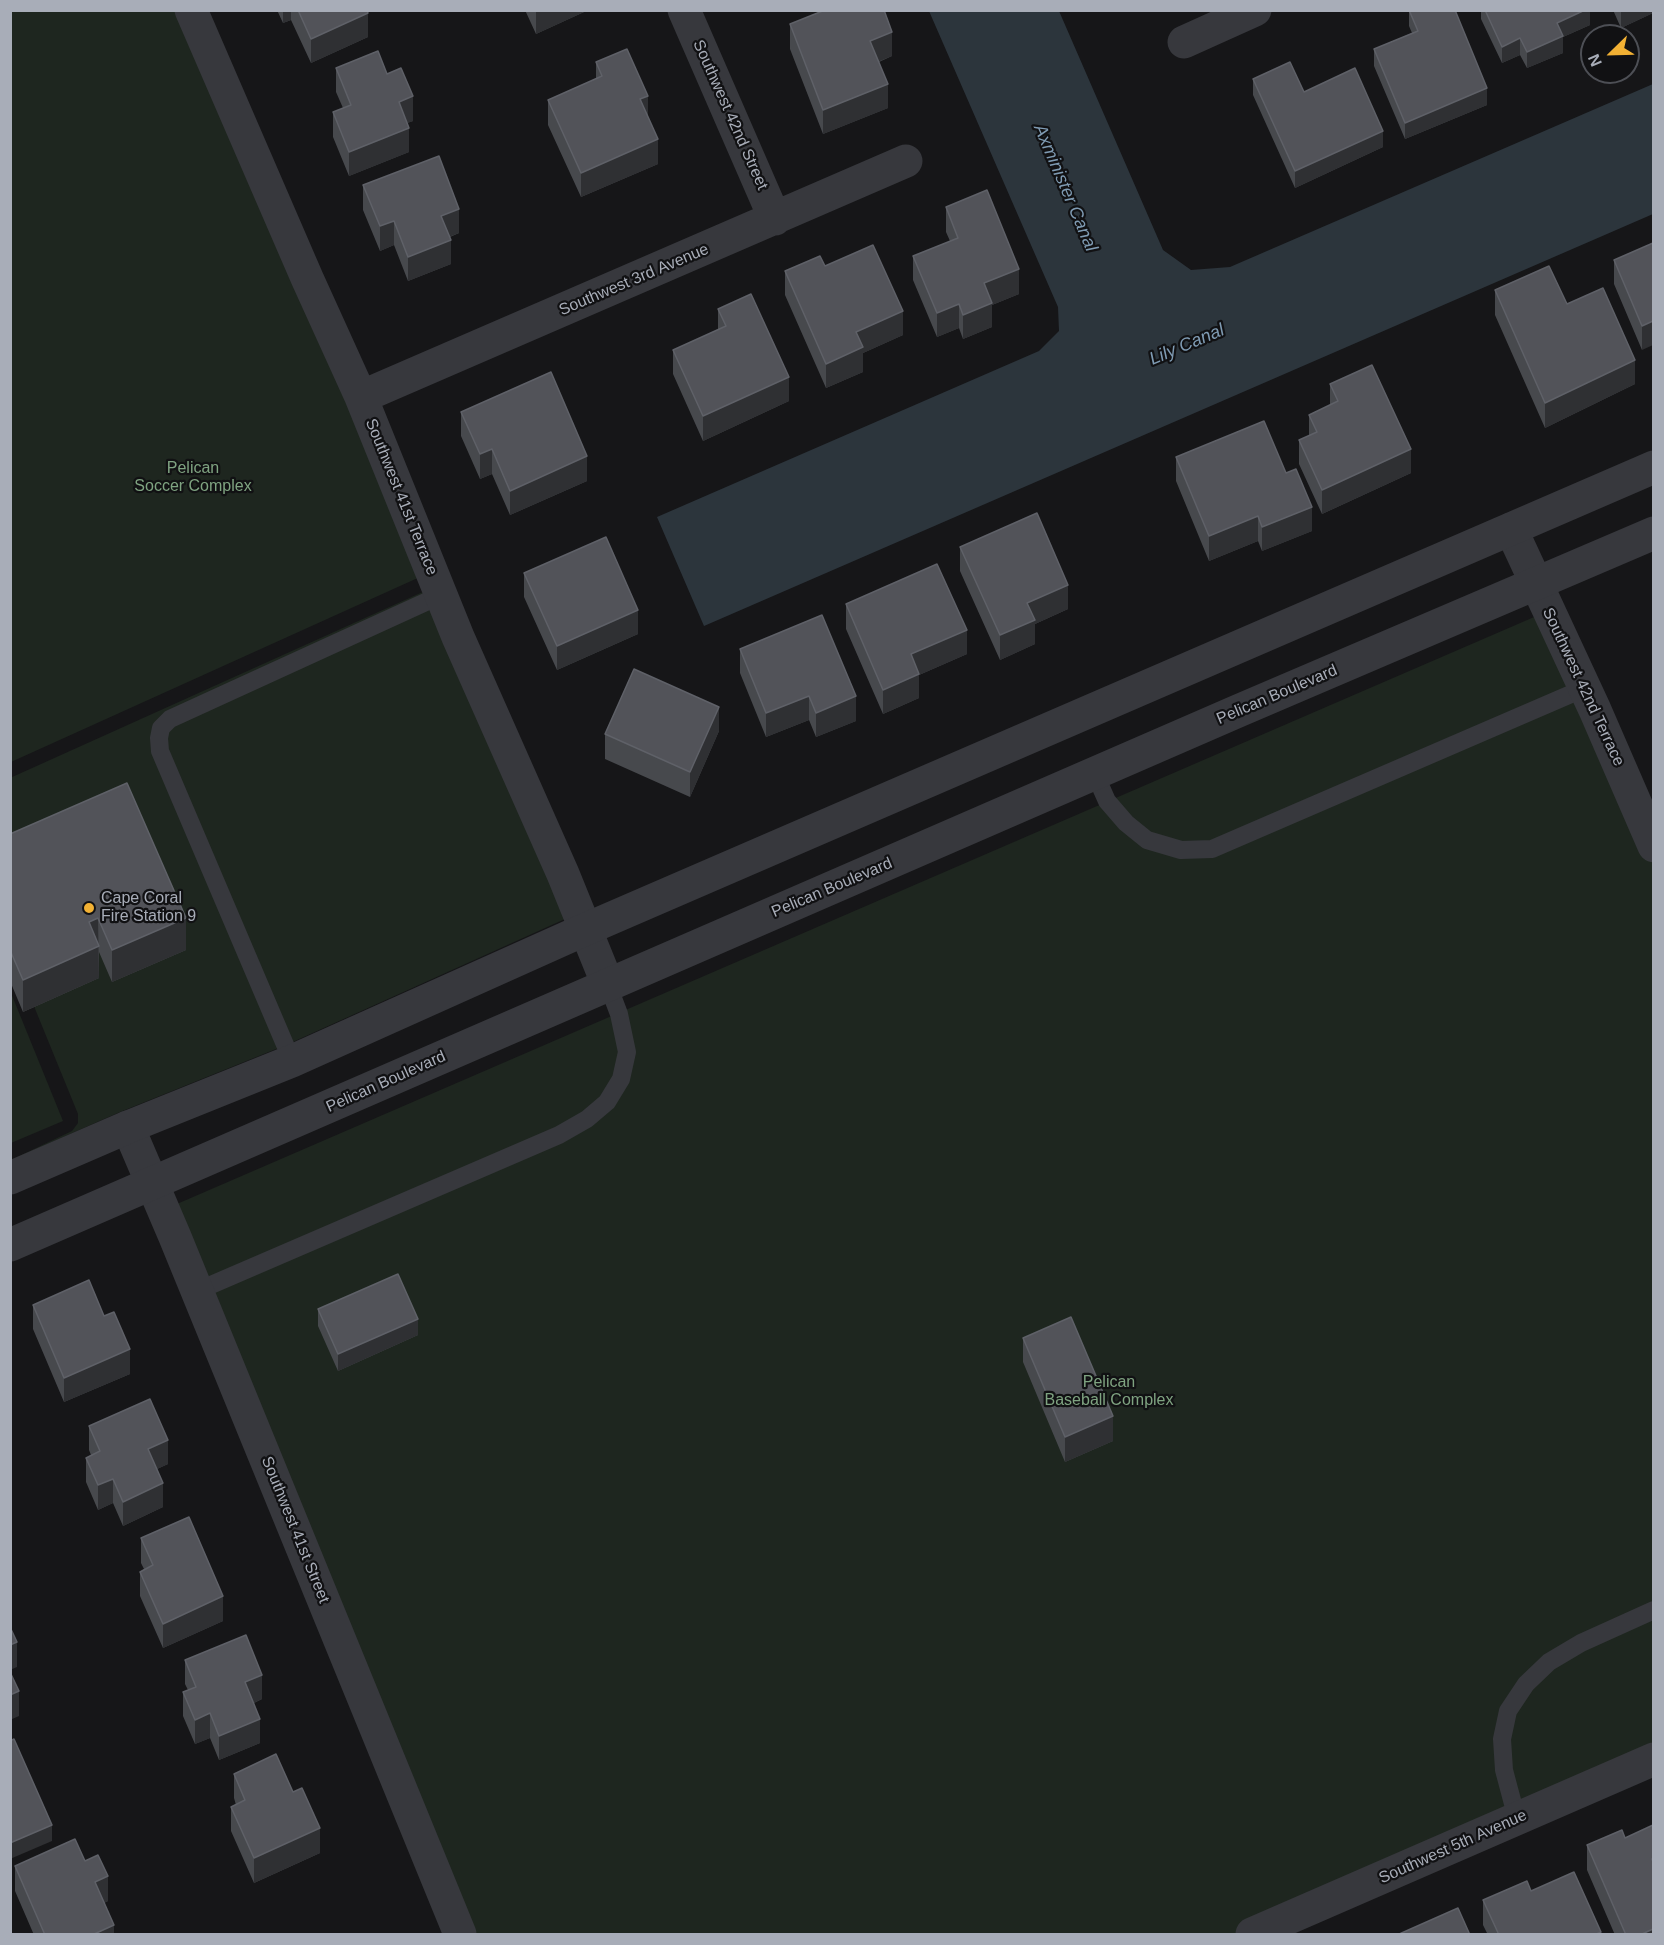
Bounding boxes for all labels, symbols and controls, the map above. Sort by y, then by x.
north arrow [1580,24,1640,84]
street label: Southwest 42nd Street [688,37,772,193]
text: N [1585,52,1605,69]
water label: Axminister Canal [1028,121,1102,255]
street label: Southwest 3rd Avenue [556,240,712,320]
water label: Lily Canal [1146,320,1228,370]
street label: Southwest 41st Terrace [361,416,441,578]
park label: Pelican Soccer Complex [134,459,252,497]
street label: Southwest 42nd Terrace [1538,605,1628,769]
street label: Pelican Boulevard [1214,661,1340,729]
street label: Pelican Boulevard [769,854,895,922]
place label: Cape Coral Fire Station 9 [101,889,196,927]
marker: Cape Coral Fire Station 9 [82,901,96,915]
street label: Pelican Boulevard [323,1047,449,1117]
park label: Pelican Baseball Complex [1045,1373,1173,1411]
street label: Southwest 41st Street [257,1454,333,1606]
street label: Southwest 5th Avenue [1376,1806,1530,1888]

